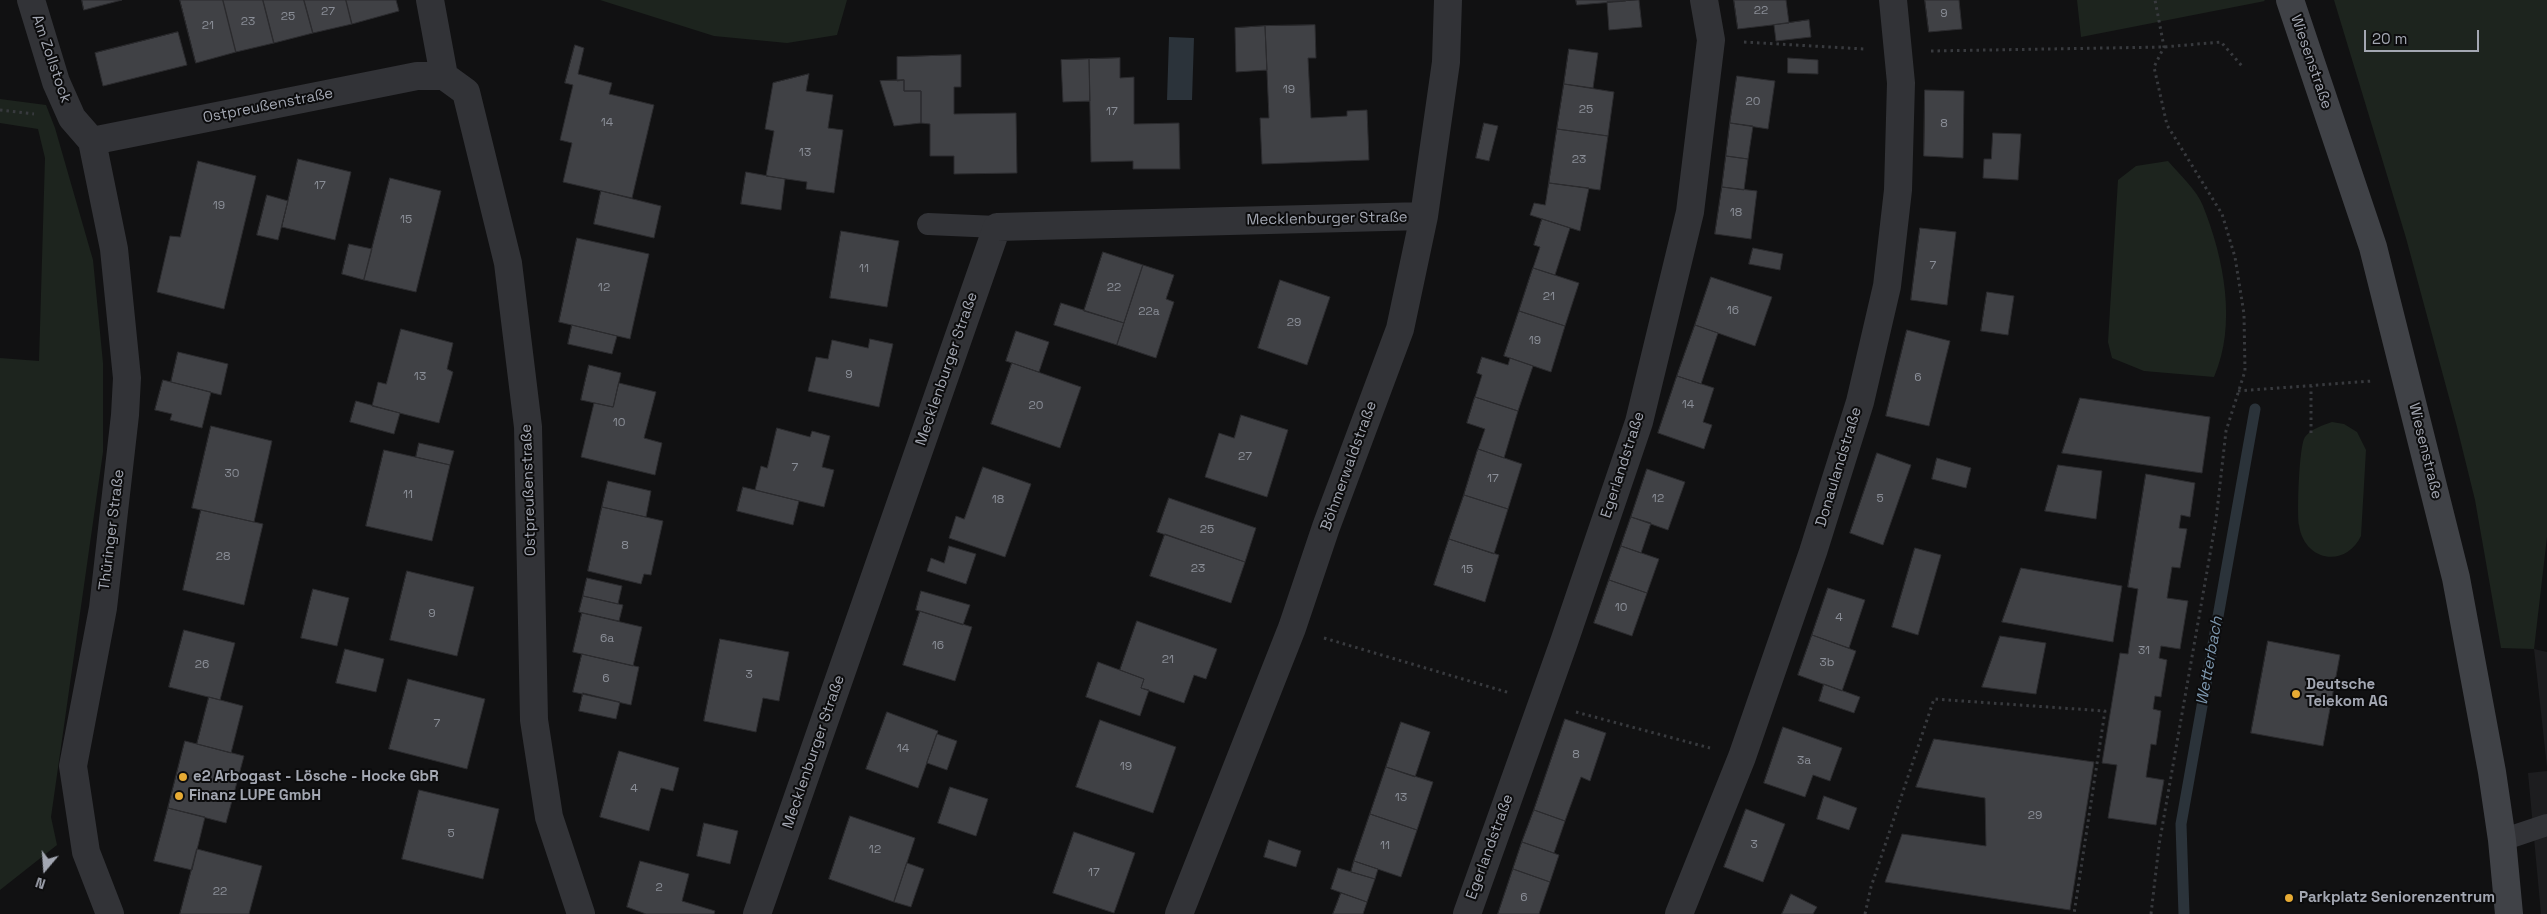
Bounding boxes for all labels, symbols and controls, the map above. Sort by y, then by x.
house number: 22 [1754,4,1768,18]
house number: 27 [321,5,335,19]
house number: 9 [1940,7,1948,21]
house number: 25 [281,10,295,24]
street label: Wiesenstraße [2286,12,2336,112]
street label: Am Zollstock [28,13,74,105]
house number: 23 [241,15,255,29]
house number: 21 [202,19,214,33]
scale bar [2367,20,2482,52]
text: 20 m [2372,29,2407,48]
house number: 19 [1283,83,1295,97]
street label: Ostpreußenstraße [201,85,335,127]
house number: 20 [1746,95,1760,109]
house number: 25 [1579,103,1593,117]
house number: 17 [1106,105,1118,119]
house number: 14 [601,116,613,130]
house number: 8 [1940,117,1948,131]
house number: 13 [799,146,811,160]
house number: 23 [1572,153,1586,167]
house number: 17 [314,179,326,193]
house number: 19 [213,199,225,213]
house number: 18 [1730,206,1742,220]
street label: Mecklenburger Straße [1246,209,1408,229]
house number: 15 [400,213,412,227]
house number: 7 [1930,259,1936,273]
house number: 11 [859,262,869,276]
house number: 12 [598,281,610,295]
house number: 22 [1107,281,1121,295]
street label: Mecklenburger Straße [912,290,982,448]
house number: 21 [1543,290,1555,304]
house number: 16 [1727,304,1739,318]
house number: 22a [1138,305,1160,319]
house number: 29 [1287,316,1301,330]
house number: 19 [1529,334,1541,348]
house number: 9 [845,368,853,382]
house number: 13 [414,370,426,384]
house number: 6 [1914,371,1922,385]
house number: 14 [1682,398,1694,412]
house number: 20 [1029,399,1043,413]
street label: Böhmerwaldstraße [1317,399,1381,533]
street label: Wiesenstraße [2404,401,2446,501]
street label: Donaulandstraße [1812,405,1866,529]
street label: Egerlandstraße [1597,410,1649,520]
house number: 10 [613,416,625,430]
street label: Ostpreußenstraße [518,424,540,556]
house number: 27 [1238,450,1252,464]
house number: 7 [792,461,798,475]
house number: 30 [225,467,239,481]
street label: Thüringer Straße [96,468,128,592]
house number: 17 [1487,472,1499,486]
house number: 11 [403,488,413,502]
house number: 12 [1652,492,1664,506]
house number: 5 [1876,492,1884,506]
house number: 18 [992,493,1004,507]
house number: 25 [1200,523,1214,537]
house number: 8 [621,539,629,553]
house number: 28 [216,550,230,564]
house number: 23 [1191,562,1205,576]
house number: 15 [1461,563,1473,577]
house number: 10 [1615,601,1627,615]
house number: 9 [428,607,436,621]
house number: 4 [1835,611,1843,625]
water label: Wetterbach [2193,615,2227,707]
house number: 6a [600,632,614,646]
house number: 16 [932,639,944,653]
house number: 31 [2138,644,2150,658]
house number: 21 [1162,653,1174,667]
house number: 3b [1820,656,1834,670]
house number: 26 [195,658,209,672]
house number: 3 [745,668,753,682]
house number: 6 [602,672,610,686]
street label: Mecklenburger Straße [779,673,849,831]
place label: Deutsche Telekom AG [2306,676,2388,711]
marker: Deutsche Telekom AG [2290,688,2302,700]
house number: 7 [434,717,440,731]
house number: 14 [897,742,909,756]
house number: 8 [1572,748,1580,762]
house number: 3a [1797,754,1811,768]
house number: 19 [1120,760,1132,774]
place label: e2 Arbogast - Lösche - Hocke GbR [193,768,439,786]
marker: e2 Arbogast - Lösche - Hocke GbR [177,771,189,783]
house number: 4 [630,782,638,796]
place label: Finanz LUPE GmbH [189,787,321,805]
marker: Finanz LUPE GmbH [173,790,185,802]
house number: 13 [1395,791,1407,805]
street label: Egerlandstraße [1463,792,1517,902]
house number: 29 [2028,809,2042,823]
house number: 5 [447,827,455,841]
house number: 3 [1750,838,1758,852]
house number: 11 [1380,839,1390,853]
house number: 12 [869,843,881,857]
north arrow [20,844,70,894]
house number: 17 [1088,866,1100,880]
text: N [33,873,48,893]
house number: 2 [655,881,663,895]
house number: 22 [213,885,227,899]
place label: Parkplatz Seniorenzentrum [2299,889,2495,907]
house number: 6 [1520,891,1528,905]
marker: Parkplatz Seniorenzentrum [2283,892,2295,904]

